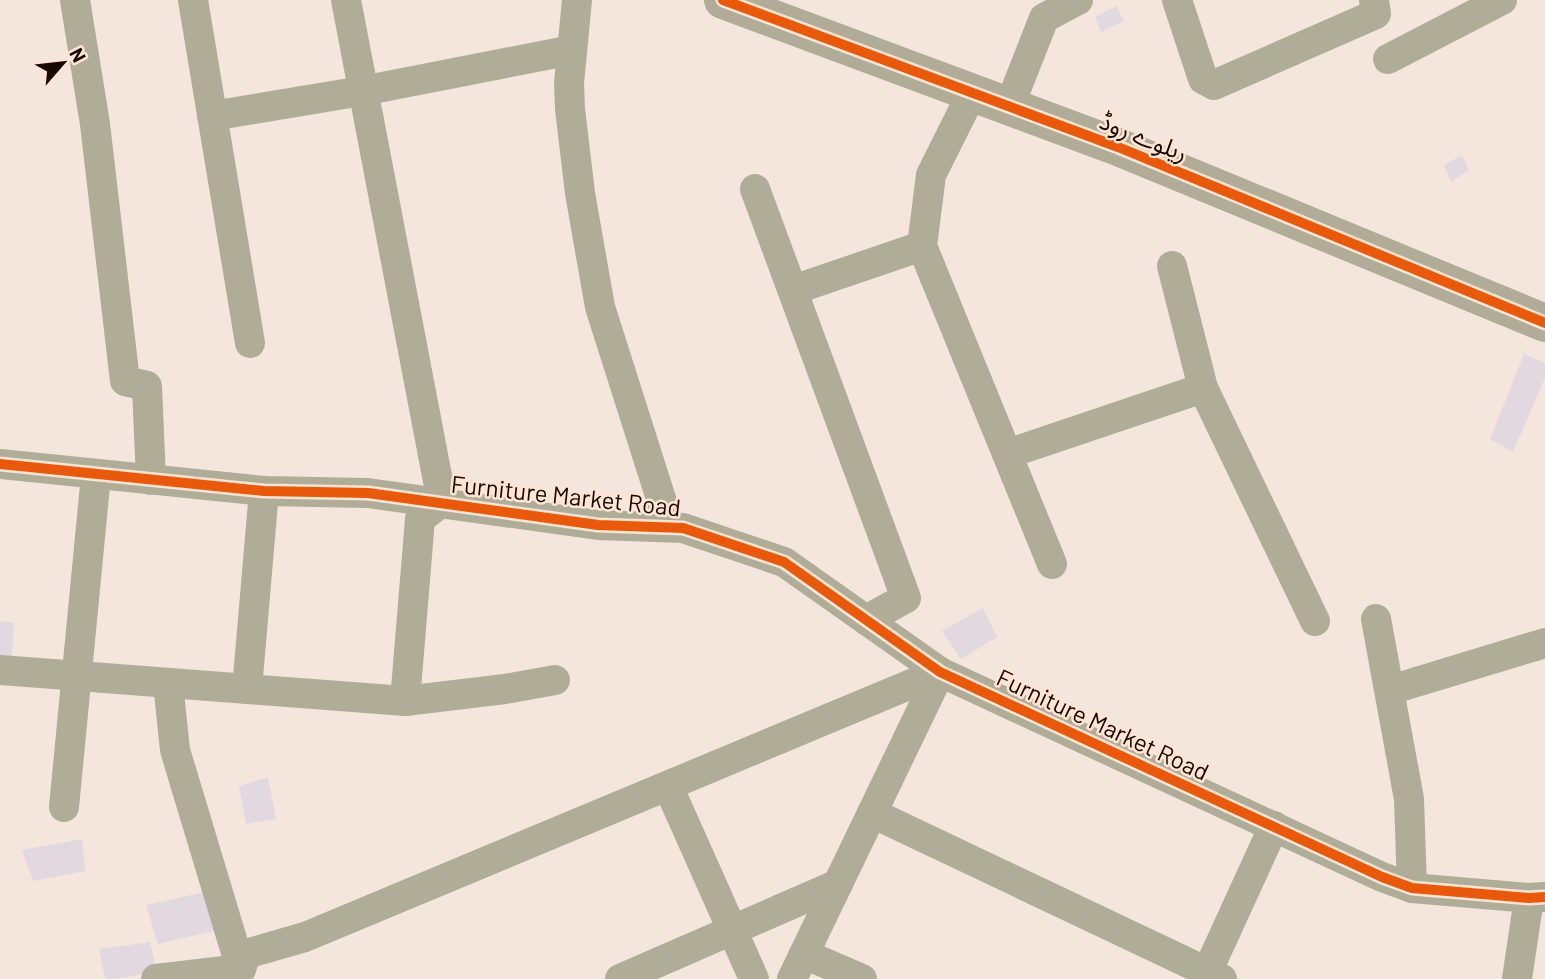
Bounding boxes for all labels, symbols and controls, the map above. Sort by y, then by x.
north arrow [28,28,98,98]
text: N [65,44,92,66]
street label: ریلوے روڈ [1095,105,1192,168]
street label: Furniture Market Road [450,469,682,521]
street label: Furniture Market Road [992,662,1214,786]

